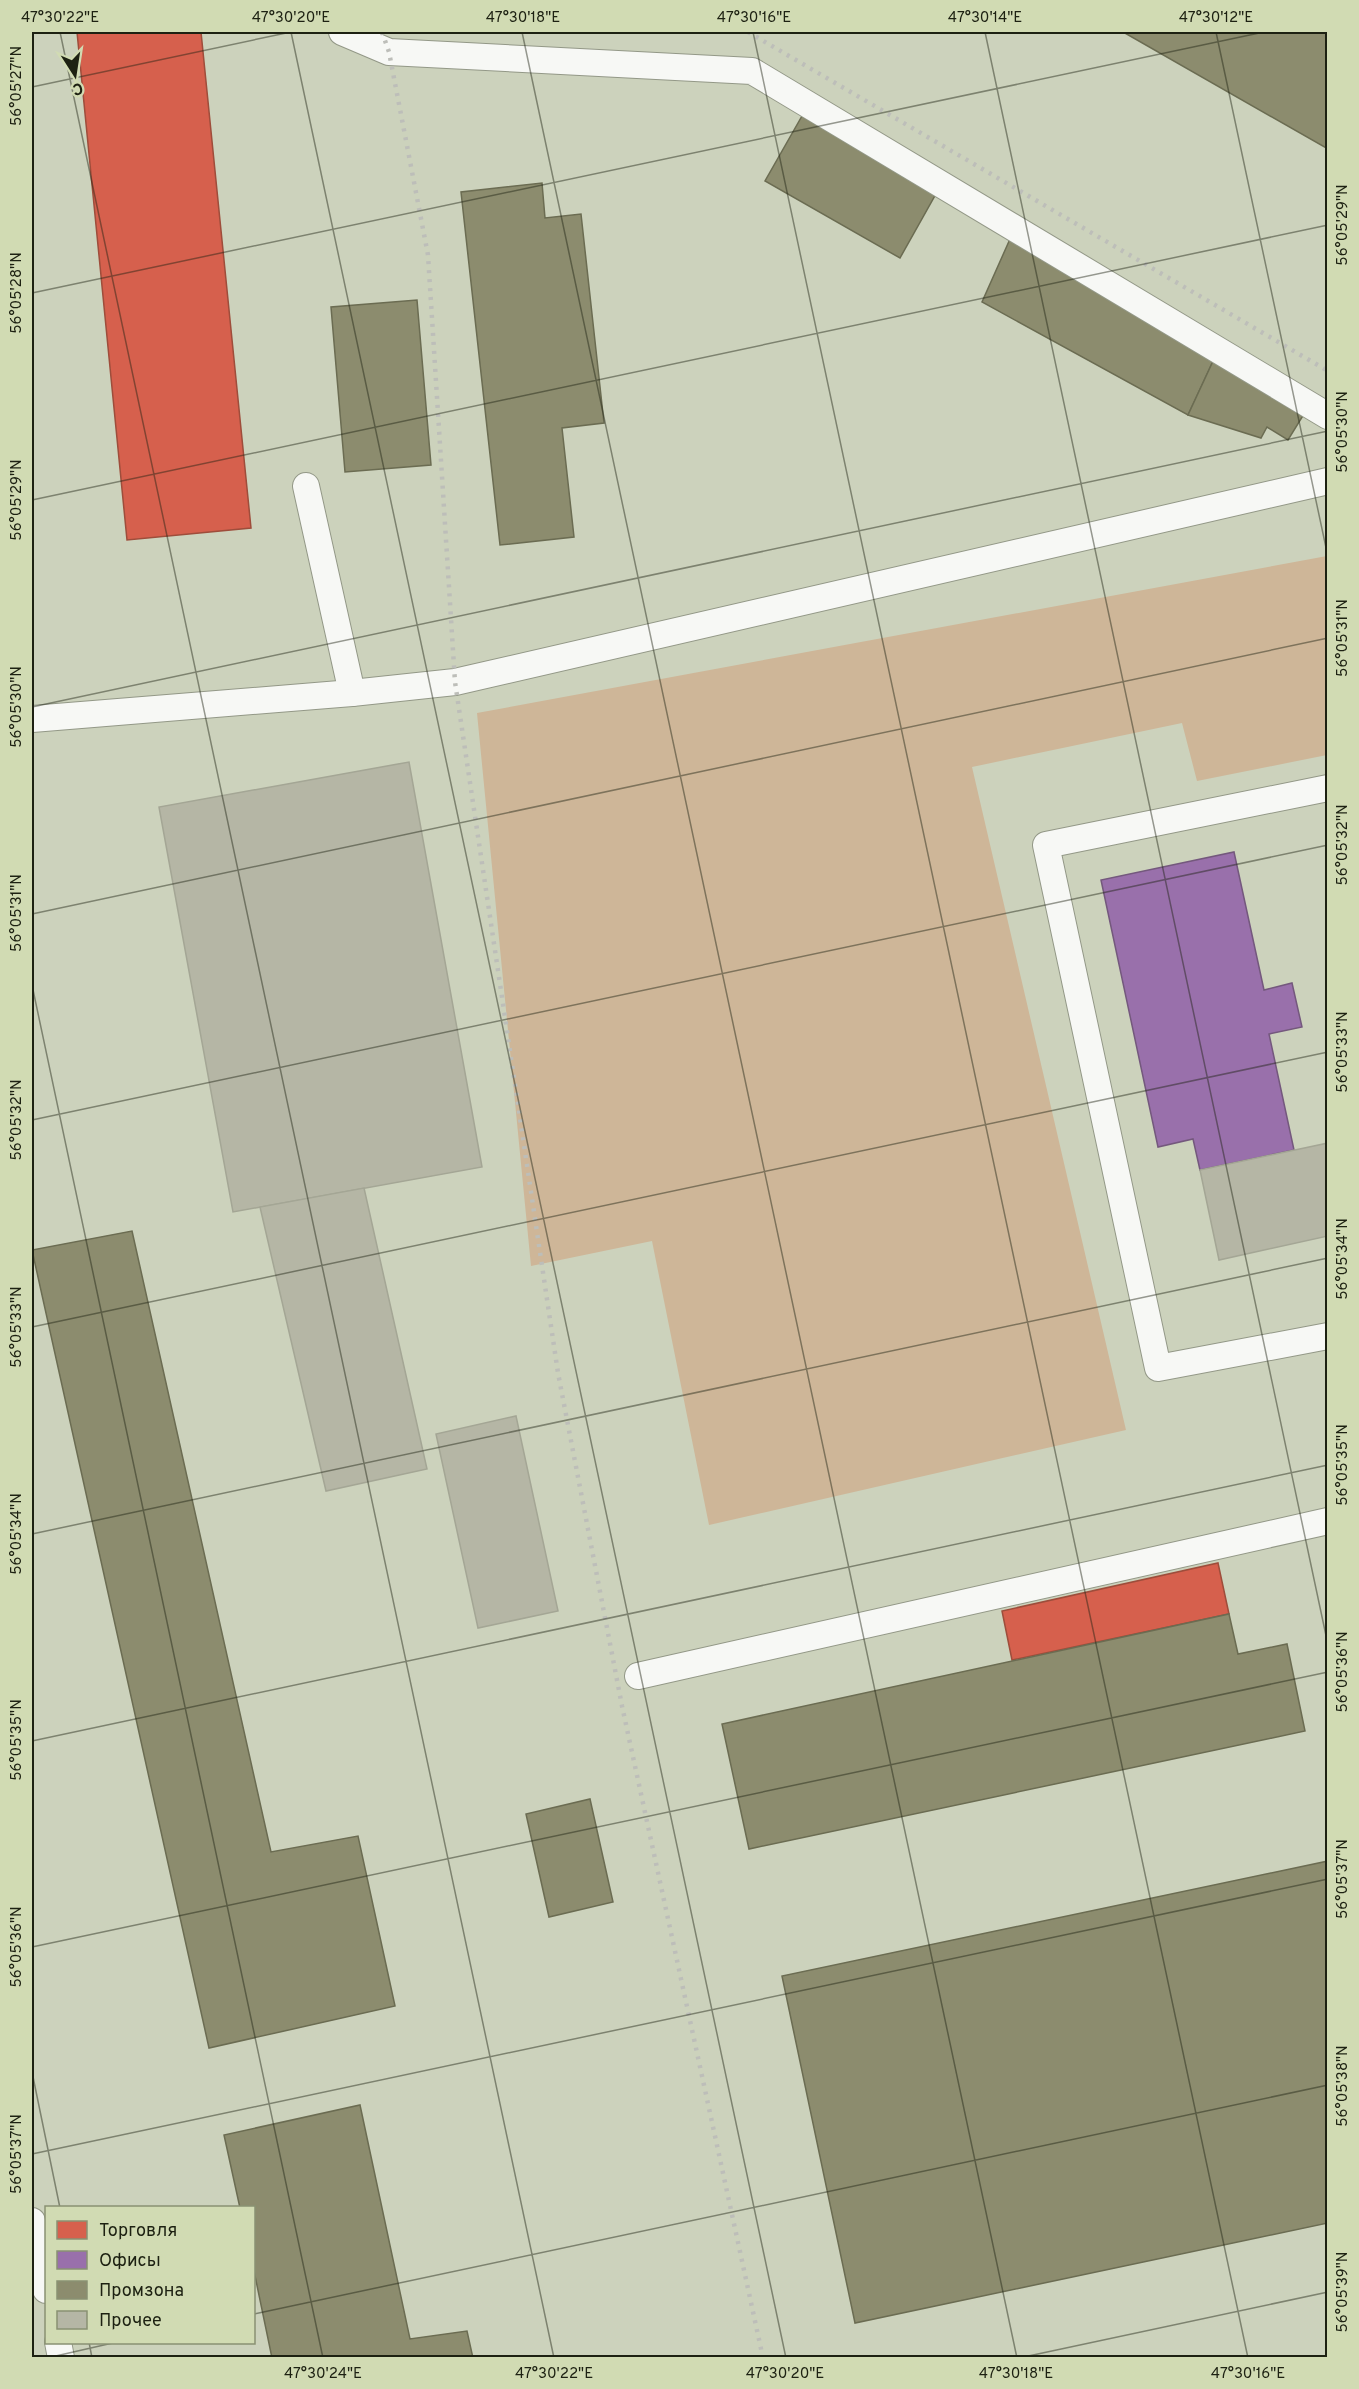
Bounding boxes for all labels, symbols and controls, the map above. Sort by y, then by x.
text: 47°30'22"E [21,9,99,28]
text: 47°30'20"E [252,9,330,28]
text: 47°30'18"E [486,9,560,28]
text: 47°30'16"E [717,9,791,28]
text: 47°30'14"E [948,9,1022,28]
text: 47°30'12"E [1179,9,1253,28]
north arrow [45,45,105,105]
text: 56°05'27"N [8,46,27,126]
text: С [71,77,85,99]
text: 56°05'29"N [1334,184,1353,266]
text: 56°05'28"N [8,252,27,334]
text: 56°05'30"N [1334,391,1353,473]
text: 56°05'29"N [8,459,27,541]
text: 56°05'31"N [1334,599,1353,677]
text: 56°05'30"N [8,666,27,748]
text: 56°05'32"N [1334,804,1353,886]
text: 56°05'31"N [8,874,27,952]
text: 56°05'33"N [1334,1011,1353,1093]
text: 56°05'32"N [8,1079,27,1161]
text: 56°05'34"N [1334,1218,1353,1300]
text: 56°05'33"N [8,1286,27,1368]
text: 56°05'35"N [1334,1424,1353,1506]
text: 56°05'34"N [8,1493,27,1575]
text: 56°05'36"N [1334,1631,1353,1713]
text: 56°05'35"N [8,1699,27,1781]
text: 56°05'37"N [1334,1839,1353,1919]
text: 56°05'36"N [8,1906,27,1988]
text: 56°05'38"N [1334,2045,1353,2127]
text: 56°05'37"N [8,2114,27,2194]
legend [45,2206,255,2344]
text: Торговля [99,2220,177,2243]
text: Офисы [99,2250,161,2273]
text: 56°05'39"N [1334,2252,1353,2332]
text: Промзона [99,2280,184,2303]
text: Прочее [99,2310,162,2333]
text: 47°30'24"E [284,2365,362,2384]
text: 47°30'22"E [515,2365,593,2384]
text: 47°30'20"E [746,2365,824,2384]
text: 47°30'18"E [979,2365,1053,2384]
text: 47°30'16"E [1211,2365,1285,2384]

